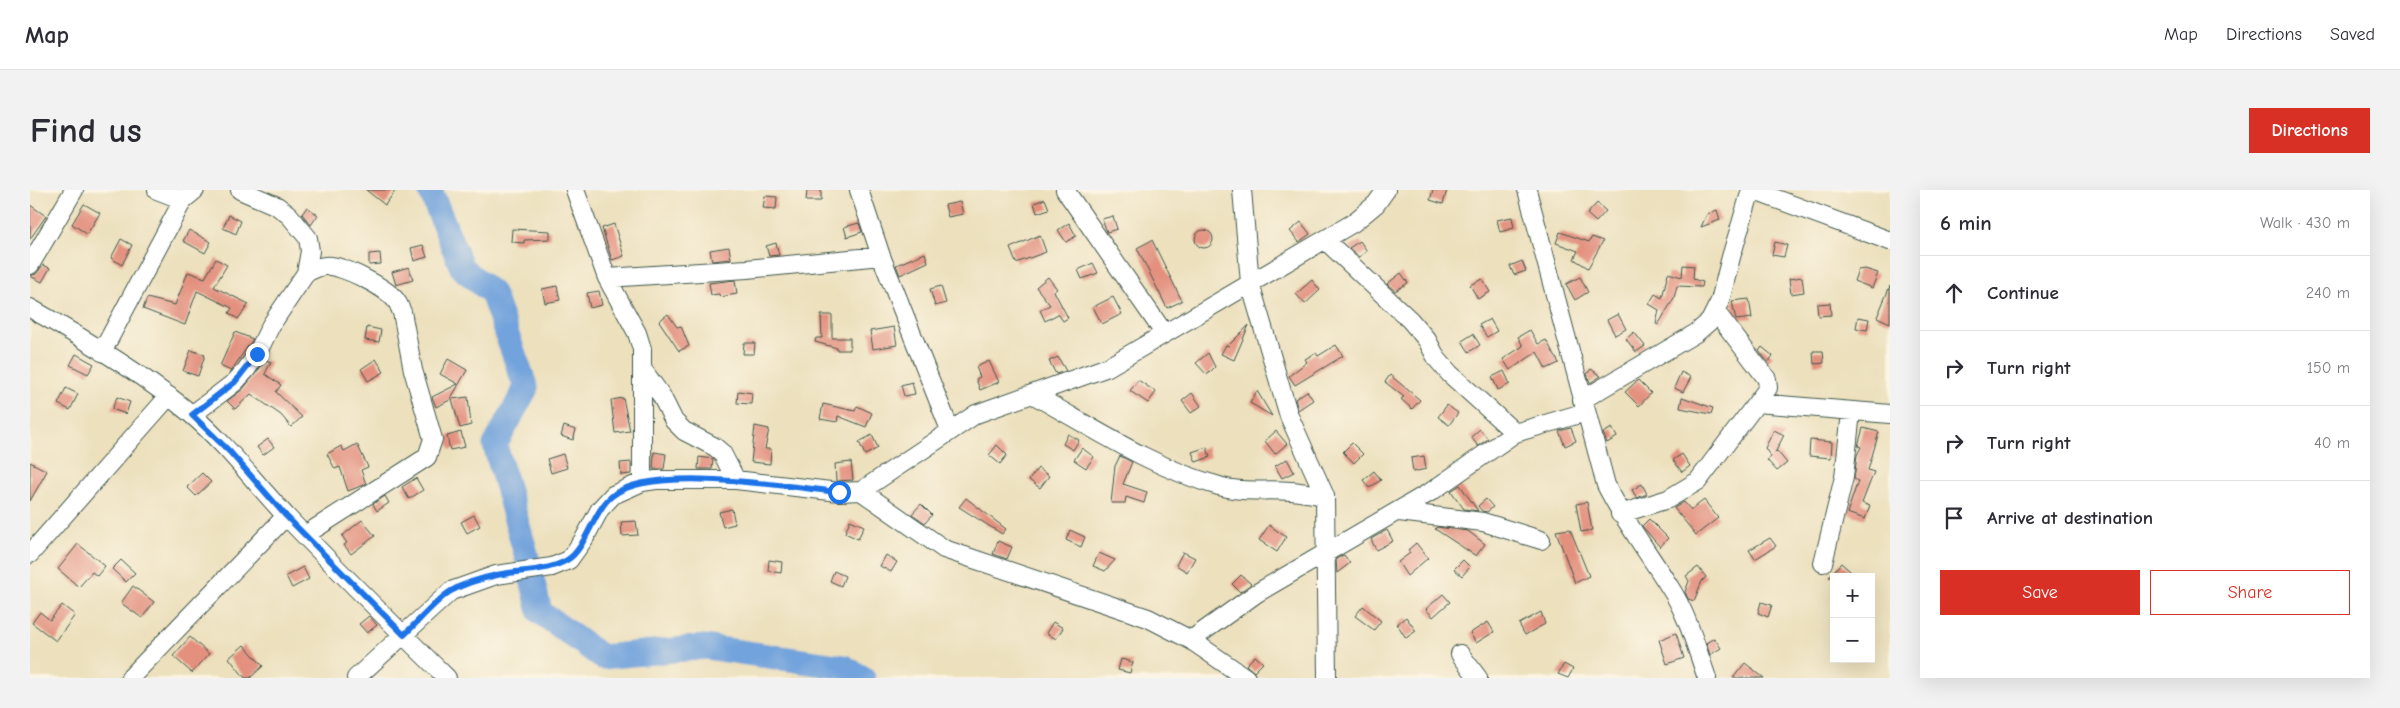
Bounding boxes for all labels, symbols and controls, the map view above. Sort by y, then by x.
text: Map [25,21,69,49]
text: Map [2164,24,2198,45]
text: Directions [2226,24,2302,45]
text: Saved [2330,24,2375,45]
button: Directions [2249,108,2370,153]
text: Find us [30,110,142,151]
text: 6 min [1940,211,1992,235]
text: Walk · 430 m [2260,214,2350,232]
icon: ahead [1940,279,1968,307]
text: Continue [1987,282,2059,304]
text: 240 m [2306,284,2350,302]
route end [246,343,269,366]
icon: right [1940,354,1968,382]
text: Turn right [1987,357,2071,379]
text: 150 m [2307,359,2350,377]
icon: right [1940,429,1968,457]
text: Turn right [1987,432,2071,454]
text: 40 m [2314,434,2350,452]
route start [828,481,851,504]
icon: arrive [1940,504,1968,532]
text: Arrive at destination [1987,507,2153,529]
button: Save [1940,570,2140,615]
button: Share [2150,570,2350,615]
map controls [1830,573,1875,663]
button: + [1830,573,1875,618]
button: − [1830,618,1875,663]

